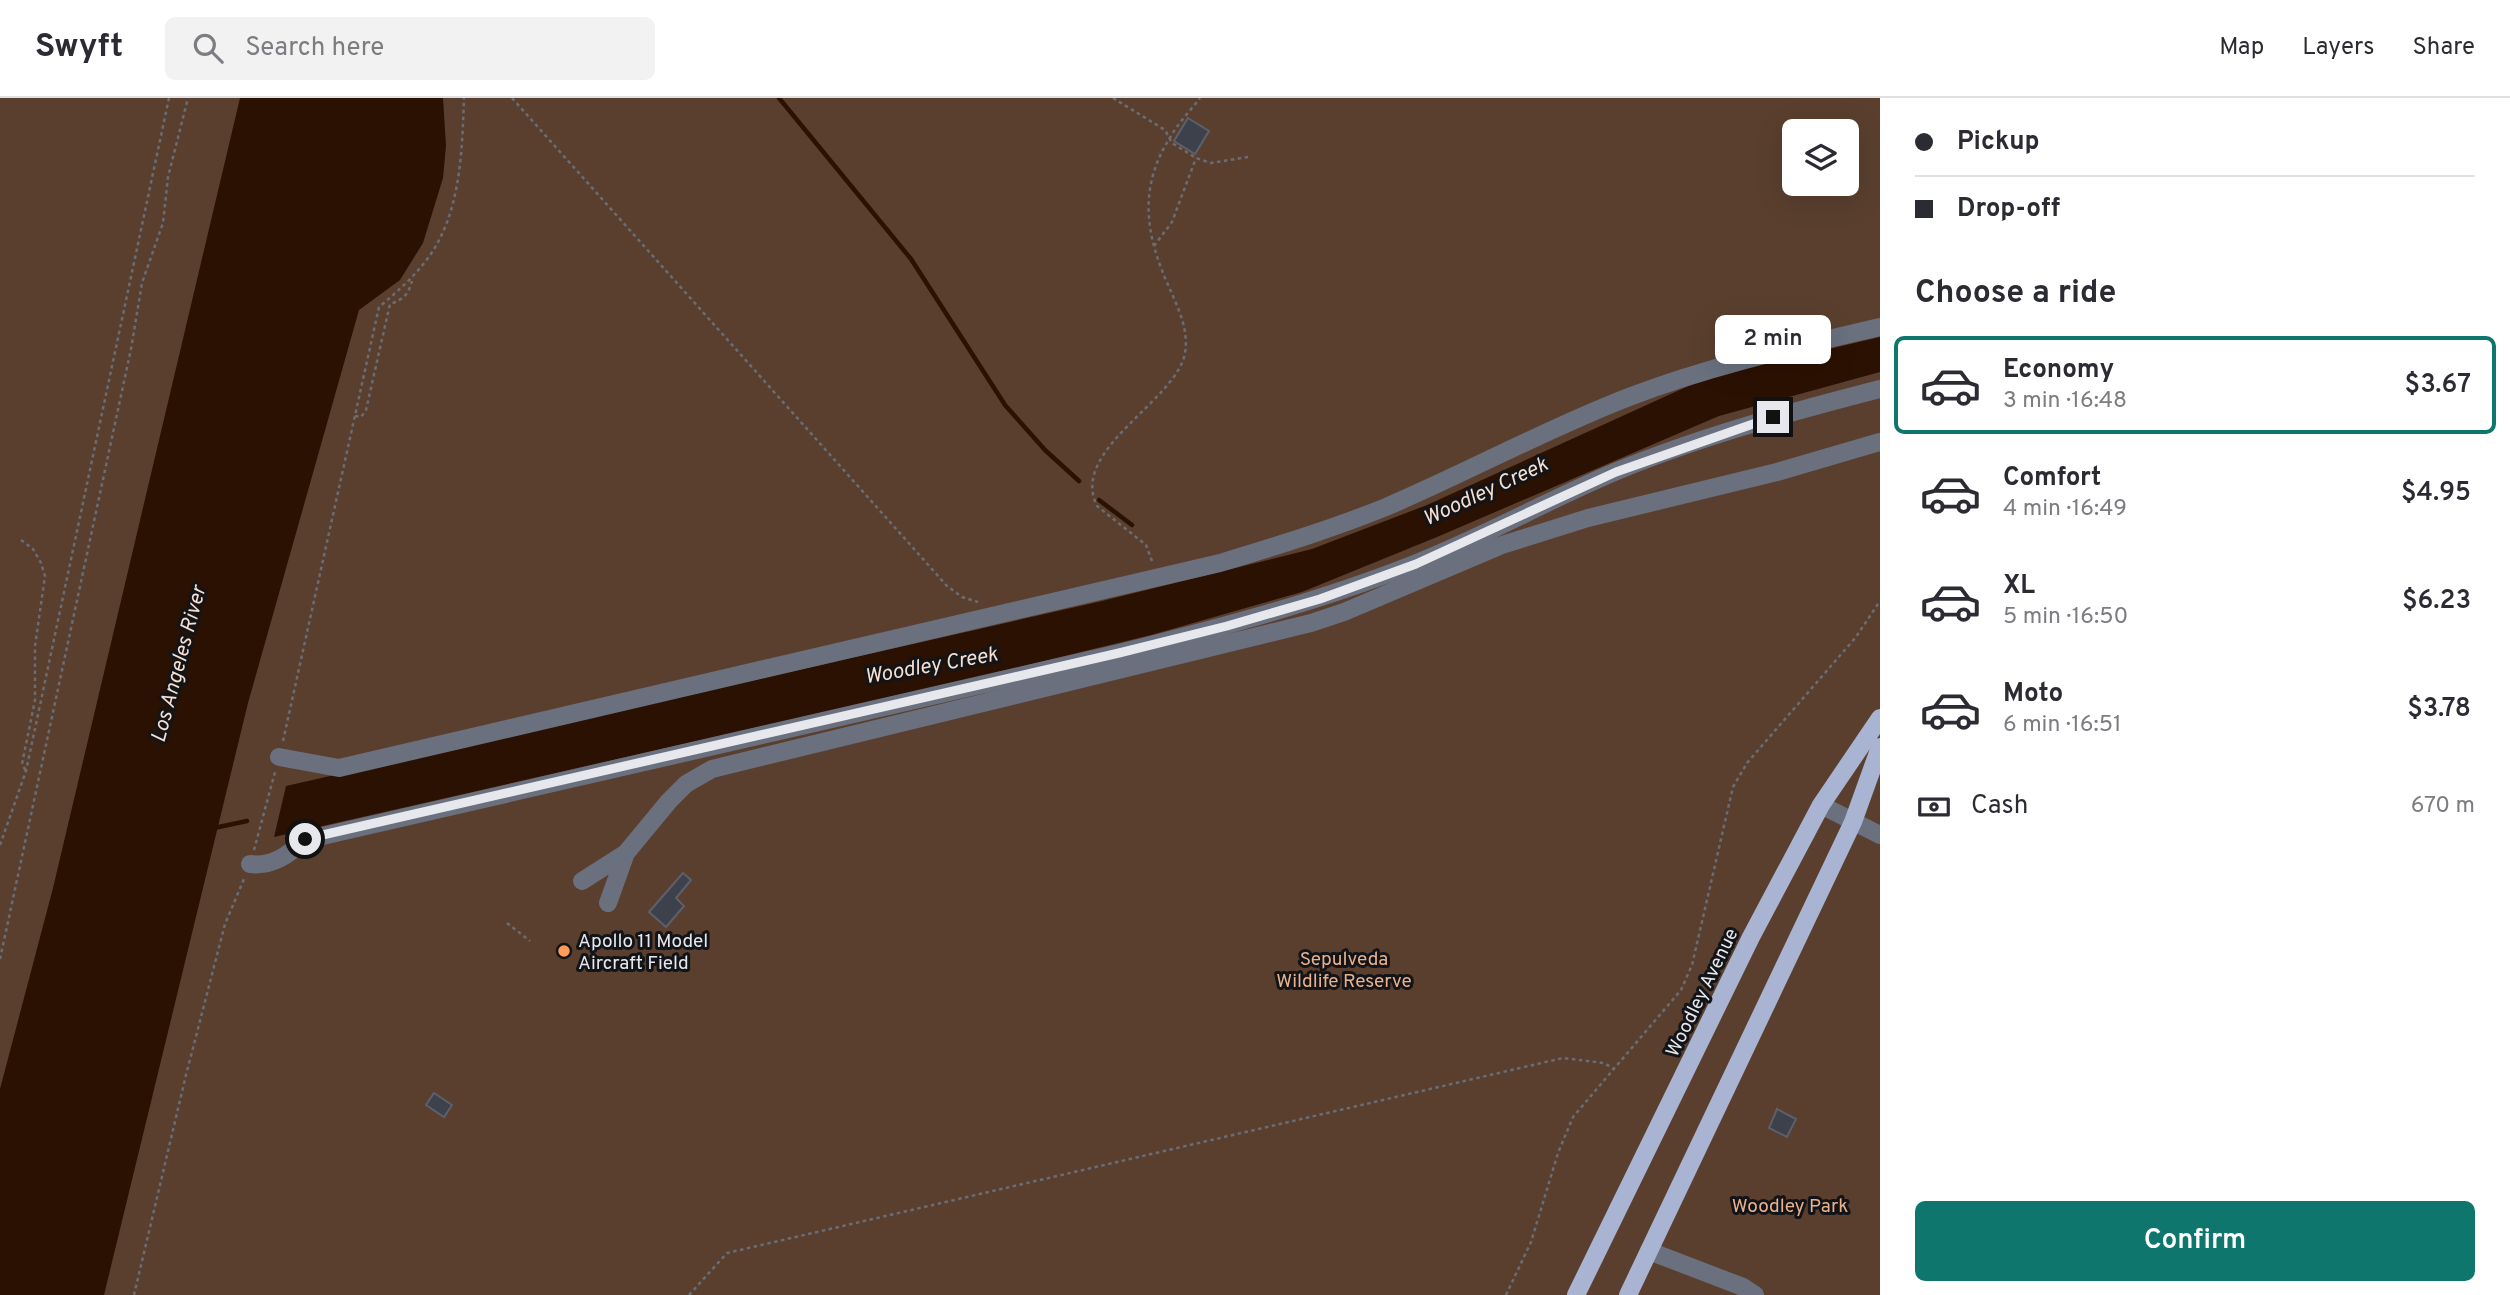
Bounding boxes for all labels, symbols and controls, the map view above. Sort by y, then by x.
search box [165,17,655,80]
text: Swyft [35,27,123,69]
icon: search [189,29,227,67]
text: Search here [245,32,384,65]
text: Map [2219,33,2264,63]
text: Layers [2302,33,2374,63]
text: Share [2412,33,2475,63]
map controls [1782,119,1859,196]
button: layers [1782,119,1859,196]
text: Pickup [1957,126,2040,159]
text: Drop-off [1957,193,2060,226]
text: Choose a ride [1915,274,2116,314]
callout: 2 min [1715,316,1831,364]
text: 2 min [1743,325,1803,354]
icon: car [1919,354,1982,417]
text: Economy [2003,354,2114,387]
text: $3.67 [2405,369,2471,402]
text: 3 min · 16:48 [2003,387,2127,416]
route end [1757,401,1789,433]
water label: Woodley Creek [1419,452,1553,533]
icon: car [1919,462,1982,525]
text: Comfort [2003,462,2101,495]
text: $4.95 [2401,477,2471,510]
text: 4 min · 16:49 [2003,495,2127,524]
icon: car [1919,570,1982,633]
text: XL [2003,570,2035,603]
water label: Los Angeles River [146,581,214,746]
text: $6.23 [2402,585,2471,618]
text: 5 min · 16:50 [2003,603,2128,632]
water label: Woodley Creek [863,641,1000,691]
icon: car [1919,678,1982,741]
text: Moto [2003,678,2063,711]
text: $3.78 [2407,693,2471,726]
text: 6 min · 16:51 [2003,711,2122,740]
icon: cash [1915,788,1953,826]
text: Cash [1971,790,2028,823]
text: 670 m [2411,792,2475,821]
route start [289,823,321,855]
street label: Woodley Avenue [1661,925,1744,1061]
place label: Apollo 11 Model Aircraft Field [578,930,708,976]
marker: Apollo 11 Model Aircraft Field [556,943,572,959]
park label: Sepulveda Wildlife Reserve [1276,948,1412,994]
park label: Woodley Park [1732,1195,1848,1219]
button: Confirm [1915,1201,2475,1281]

